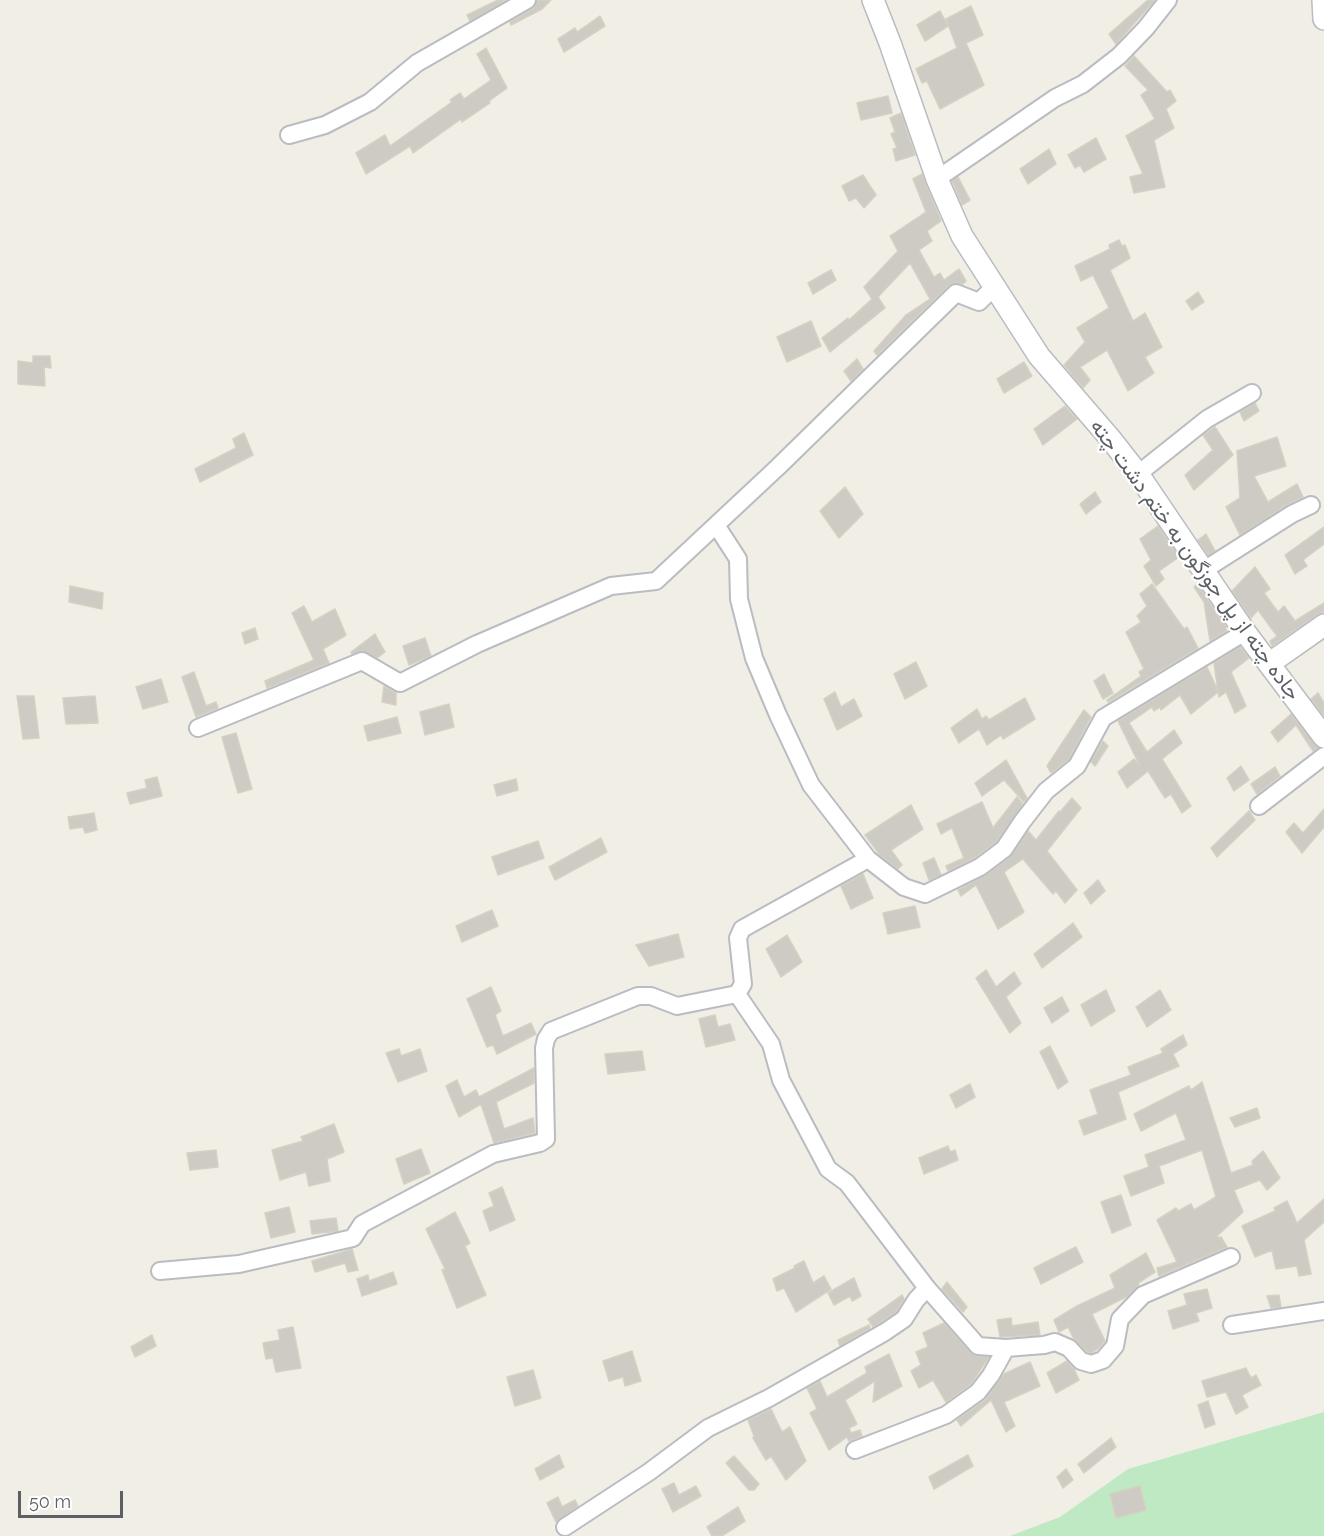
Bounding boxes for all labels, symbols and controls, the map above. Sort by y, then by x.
street label: جاده چته از پل جوزگون به ختم دشت چته [1085,415,1305,705]
scale bar [21,1479,126,1517]
text: 50 m [29,1491,71,1512]

